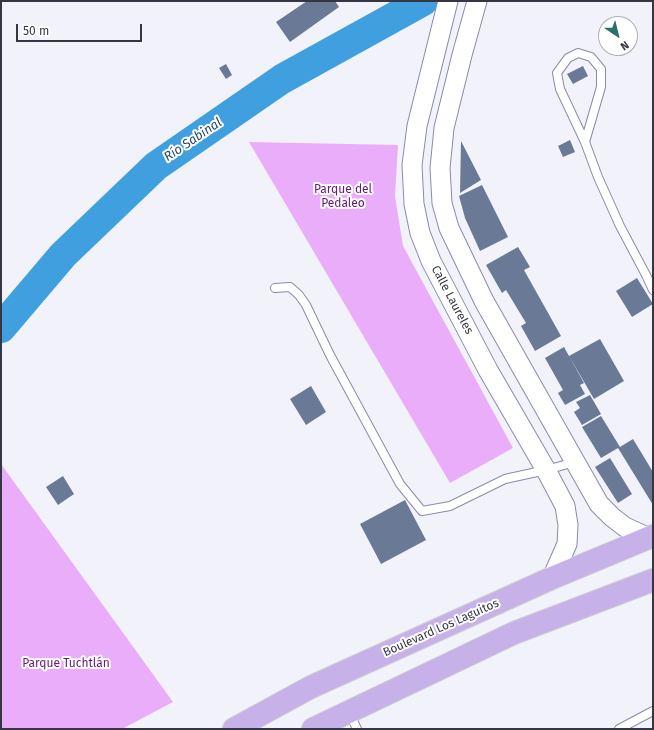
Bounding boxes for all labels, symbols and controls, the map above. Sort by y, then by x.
scale bar [18,16,144,42]
north arrow [598,16,638,56]
text: 50 m [23,24,49,38]
text: N [618,38,631,53]
water label: Río Sabinal [161,115,225,165]
park label: Parque del Pedaleo [314,183,372,211]
street label: Calle Laureles [428,263,476,337]
street label: Boulevard Los Laguitos [381,596,501,660]
park label: Parque Tuchtlán [22,657,110,671]

